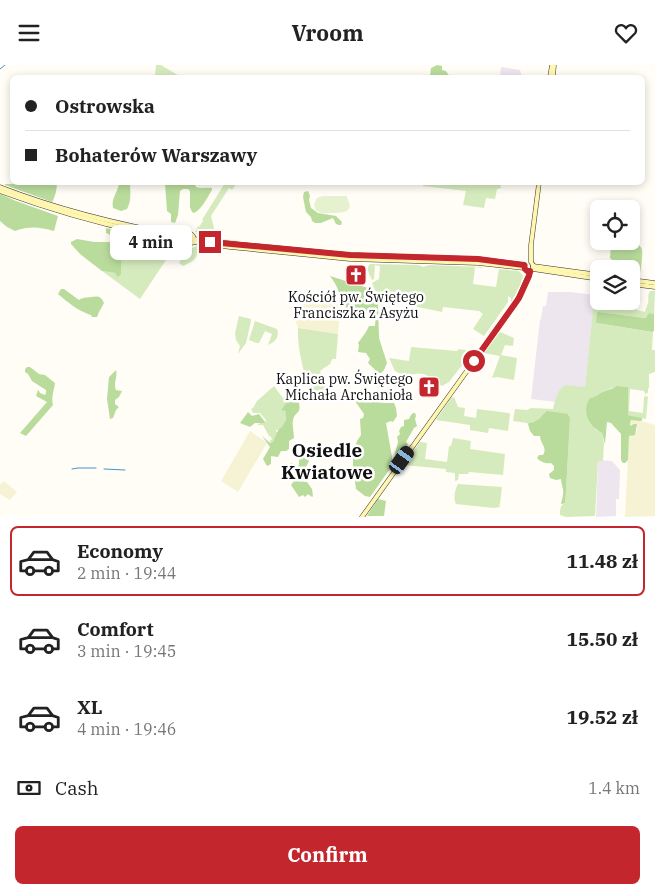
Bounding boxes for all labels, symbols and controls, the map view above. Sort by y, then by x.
text: Vroom [291,18,364,47]
icon: menu [15,19,43,47]
icon: heart [612,19,640,47]
text: Ostrowska [55,94,155,118]
text: Bohaterów Warszawy [55,143,257,167]
map controls [590,200,640,310]
button: locate [590,200,640,250]
callout: 4 min [110,225,192,259]
route end [199,231,221,253]
text: 4 min [129,232,173,252]
button: layers [590,260,640,310]
church icon: Kościół pw. Świętego Franciszka z Asyżu [344,263,368,287]
place label: Kościół pw. Świętego Franciszka z Asyżu [288,287,424,322]
route start [463,350,485,372]
place label: Kaplica pw. Świętego Michała Archanioła [276,369,413,404]
church icon: Kaplica pw. Świętego Michała Archanioła [417,375,441,399]
district label: Osiedle Kwiatowe [281,438,373,484]
car [387,443,416,477]
icon: car [17,539,62,584]
text: Economy [77,539,163,563]
text: 11.48 zł [567,549,638,573]
text: 2 min · 19:44 [77,563,176,583]
icon: car [17,617,62,662]
text: Comfort [77,617,154,641]
text: 15.50 zł [567,627,638,651]
text: 3 min · 19:45 [77,641,176,661]
icon: car [17,695,62,740]
text: XL [77,695,103,719]
text: 19.52 zł [567,705,638,729]
text: 4 min · 19:46 [77,719,176,739]
icon: cash [15,774,43,802]
text: Cash [55,776,99,800]
text: 1.4 km [588,778,640,798]
button: Confirm [15,826,640,884]

